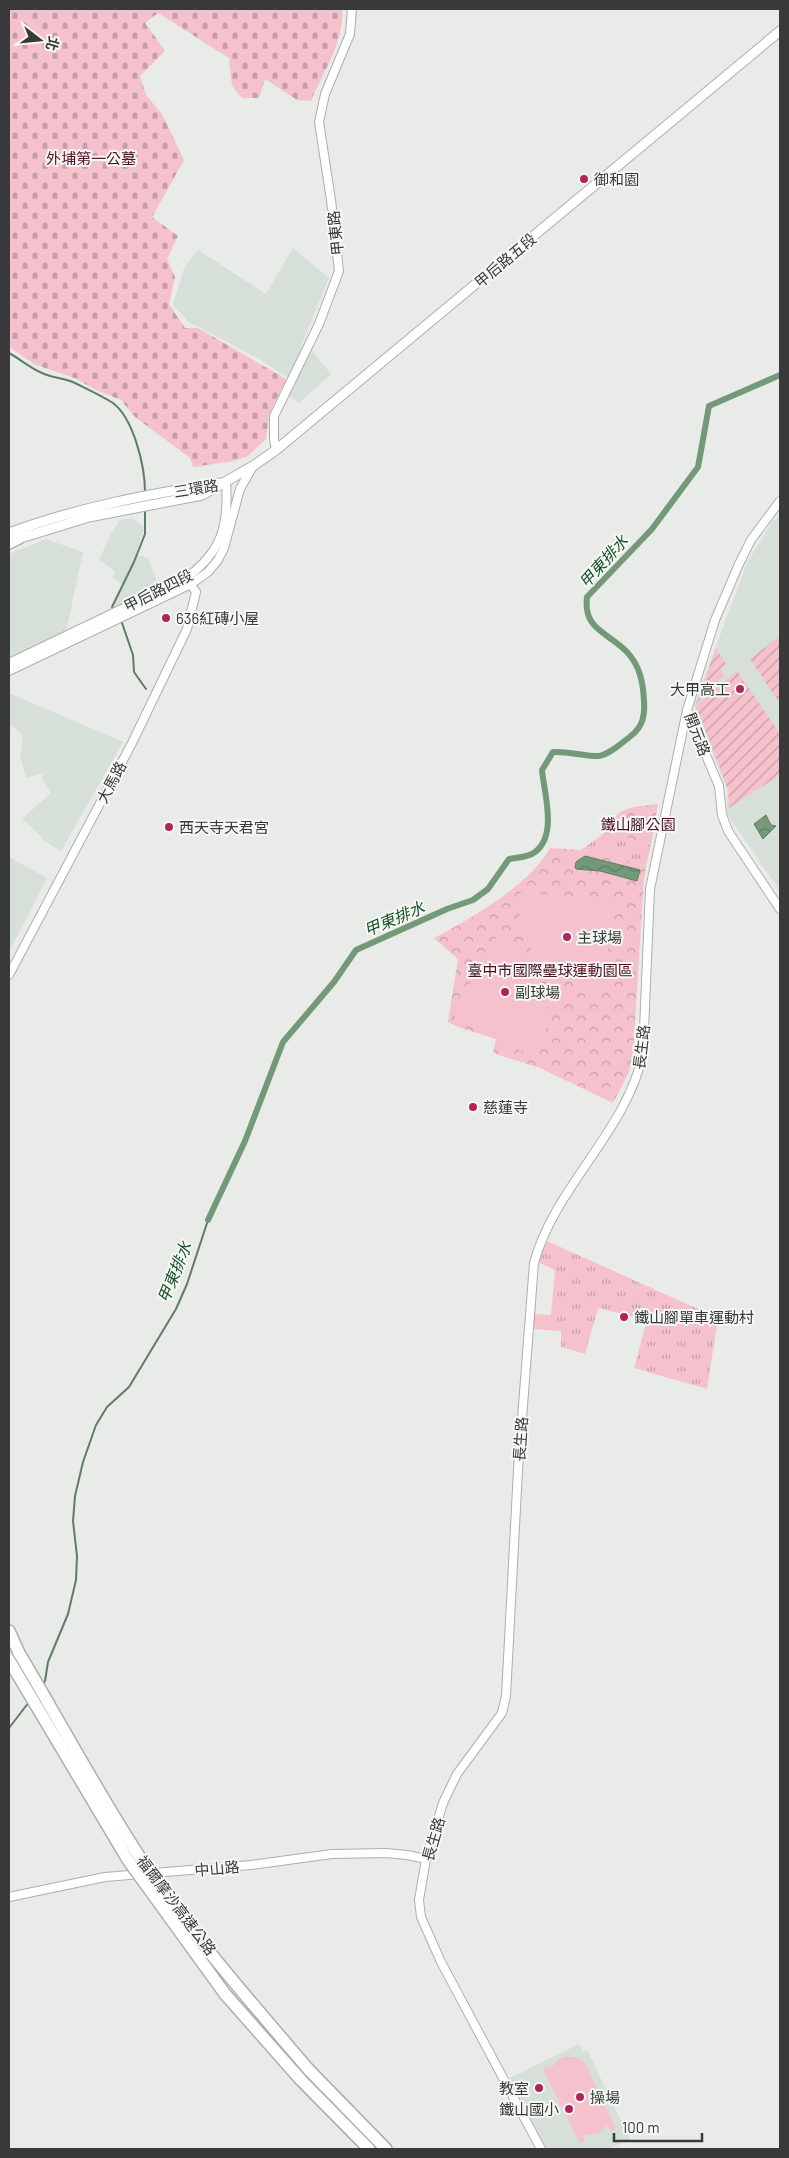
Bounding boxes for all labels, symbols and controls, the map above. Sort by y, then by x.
north arrow [15,15,65,65]
text: 北 [43,35,63,53]
park label: 外埔第一公墓 [46,149,136,167]
place label: 御和園 [594,170,639,188]
marker: 御和園 [578,173,590,185]
street label: 甲東路 [324,210,346,256]
street label: 甲后路五段 [470,229,540,291]
street label: 三環路 [172,476,220,500]
water label: 甲東排水 [575,530,632,591]
street label: 甲后路四段 [120,565,196,615]
place label: 636紅磚小屋 [176,609,259,627]
marker: 636紅磚小屋 [160,612,172,624]
place label: 大甲高工 [670,680,730,698]
marker: 大甲高工 [734,683,746,695]
street label: 開元路 [682,710,714,758]
street label: 大馬路 [92,758,130,806]
park label: 鐵山腳公園 [600,815,676,833]
place label: 西天寺天君宮 [179,818,269,836]
marker: 西天寺天君宮 [163,821,175,833]
water label: 甲東排水 [361,896,428,939]
place label: 主球場 [577,928,622,946]
marker: 主球場 [561,931,573,943]
park label: 臺中市國際壘球運動園區 [467,961,633,979]
place label: 副球場 [515,983,560,1001]
marker: 副球場 [499,986,511,998]
street label: 長生路 [629,1024,653,1070]
place label: 慈蓮寺 [483,1098,528,1116]
marker: 慈蓮寺 [467,1101,479,1113]
water label: 甲東排水 [153,1238,195,1305]
place label: 鐵山腳單車運動村 [634,1308,754,1326]
marker: 鐵山腳單車運動村 [618,1311,630,1323]
street label: 長生路 [509,1416,531,1462]
street label: 長生路 [418,1815,448,1863]
street label: 福爾摩沙高速公路 [134,1852,220,1958]
street label: 中山路 [194,1857,240,1879]
place label: 教室 [499,2079,529,2097]
marker: 教室 [533,2082,545,2094]
place label: 操場 [590,2088,620,2106]
marker: 操場 [574,2091,586,2103]
place label: 鐵山國小 [499,2100,559,2118]
marker: 鐵山國小 [563,2103,575,2115]
scale bar [614,2110,702,2142]
text: 100 m [622,2118,660,2136]

